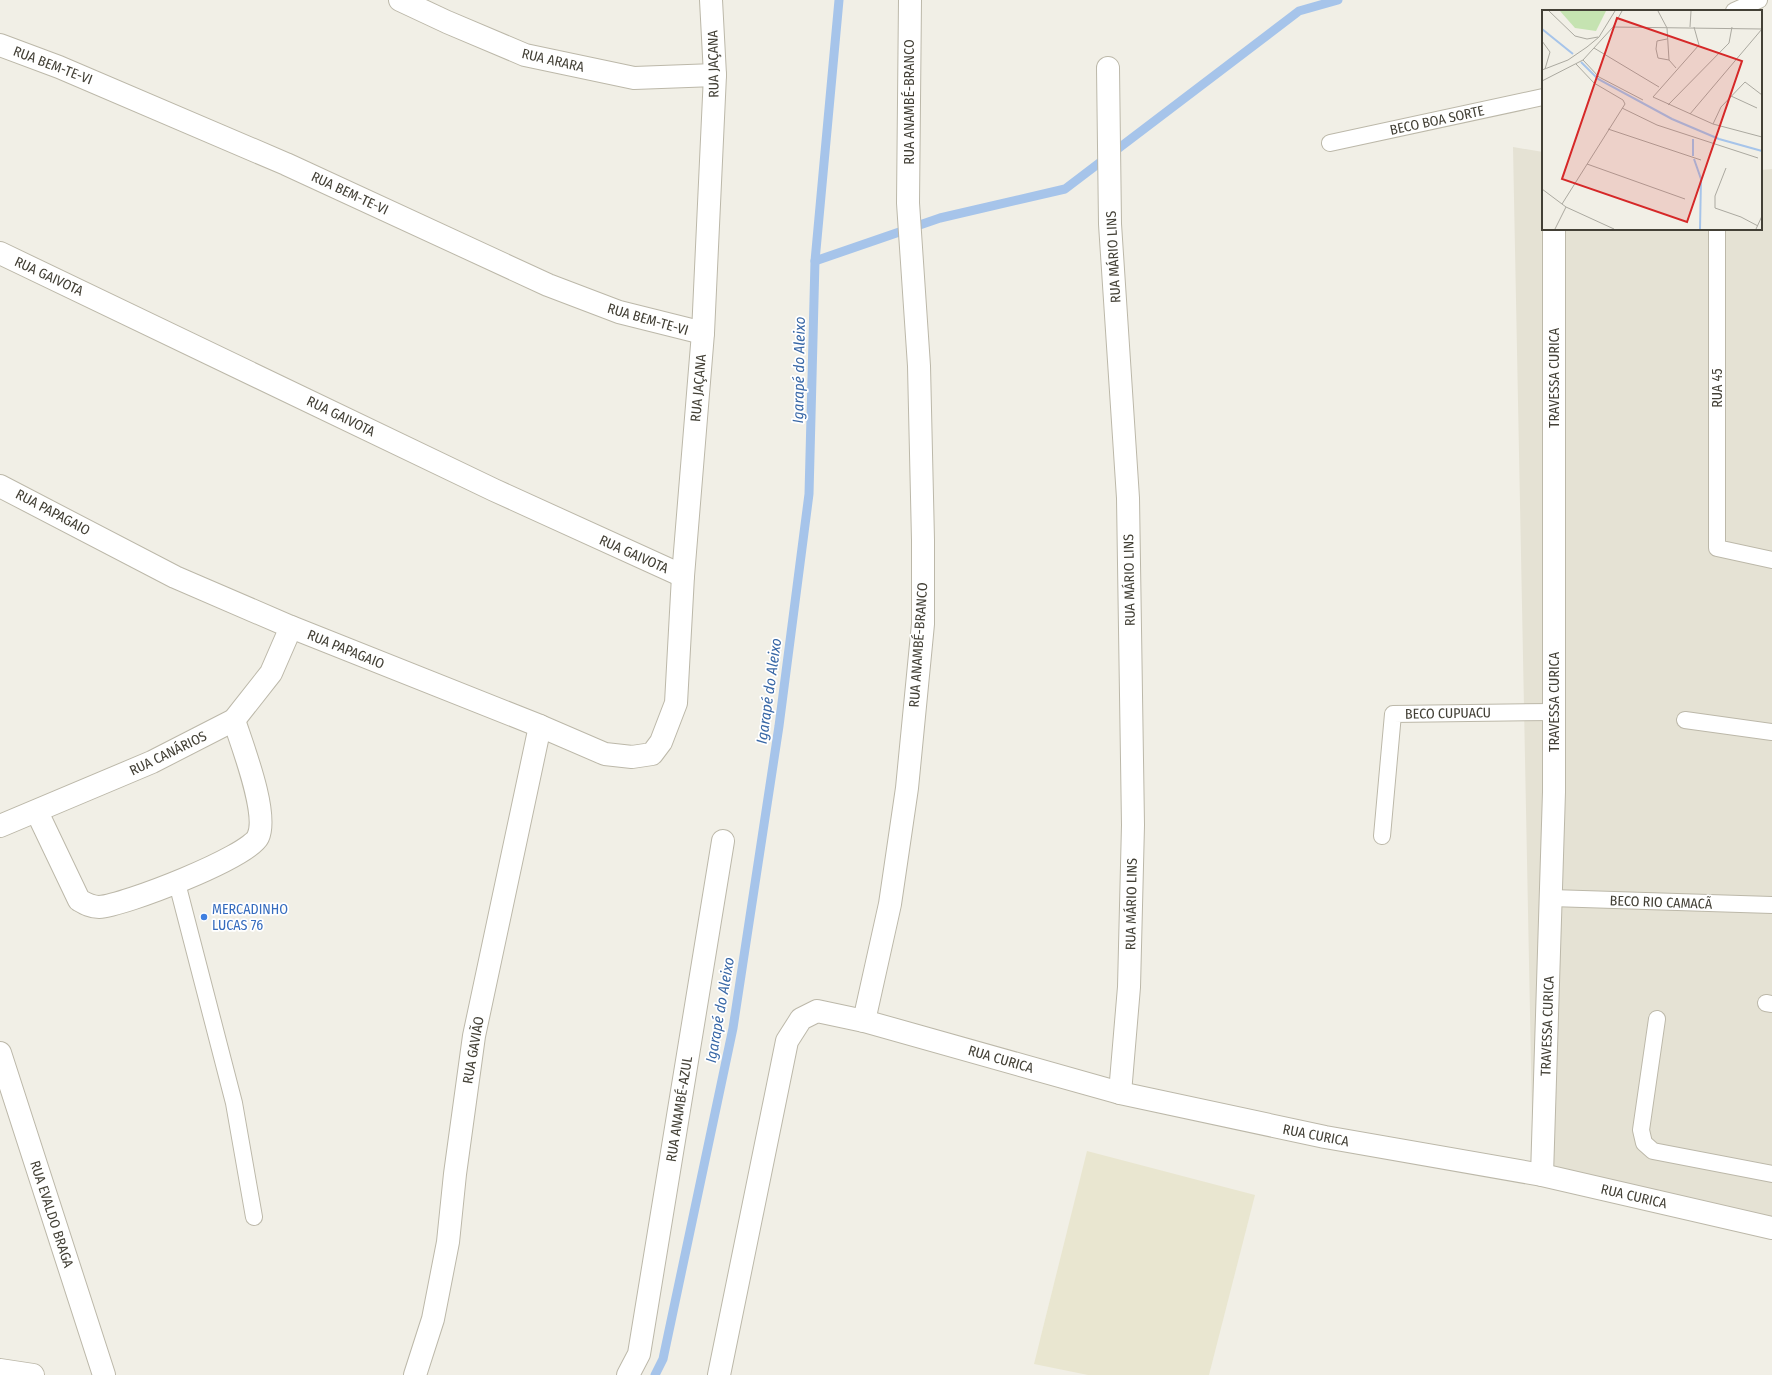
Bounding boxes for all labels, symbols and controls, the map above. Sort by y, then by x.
inset map [1542,10,1762,230]
street label: RUA JAÇANA [704,29,723,98]
street label: RUA ANAMBÉ-BRANCO [900,39,918,165]
street label: RUA BEM-TE-VI [11,43,95,88]
street label: RUA ARARA [520,45,586,76]
street label: BECO BOA SORTE [1388,102,1486,139]
street label: RUA BEM-TE-VI [308,168,391,219]
street label: RUA MÁRIO LINS [1102,210,1124,304]
street label: RUA GAIVOTA [12,253,86,300]
street label: RUA BEM-TE-VI [605,300,690,339]
water label: Igarapé do Aleixo [789,316,809,423]
street label: TRAVESSA CURICA [1546,327,1563,428]
street label: RUA JAÇANA [687,353,710,422]
street label: RUA 45 [1709,368,1726,408]
street label: RUA GAIVOTA [304,393,378,441]
street label: RUA PAPAGAIO [13,486,93,539]
street label: RUA GAIVOTA [597,532,672,577]
street label: RUA MÁRIO LINS [1119,534,1139,626]
street label: RUA ANAMBÉ-BRANCO [905,582,931,708]
street label: RUA PAPAGAIO [305,626,387,673]
water label: Igarapé do Aleixo [753,637,785,745]
street label: TRAVESSA CURICA [1546,651,1563,752]
street label: BECO CUPUACU [1405,704,1491,723]
street label: RUA CANÁRIOS [126,727,210,779]
street label: RUA MÁRIO LINS [1121,858,1141,950]
street label: BECO RIO CAMACÃ [1609,892,1713,913]
place label: MERCADINHO LUCAS 76 [212,901,288,934]
marker: MERCADINHO LUCAS 76 [199,912,209,922]
water label: Igarapé do Aleixo [702,956,738,1064]
street label: TRAVESSA CURICA [1537,975,1558,1076]
street label: RUA GAVIÃO [459,1015,488,1085]
street label: RUA CURICA [966,1042,1036,1077]
street label: RUA ANAMBÉ-AZUL [662,1055,696,1163]
street label: RUA CURICA [1281,1121,1351,1150]
street label: RUA EVALDO BRAGA [26,1159,77,1270]
street label: RUA CURICA [1599,1181,1669,1212]

